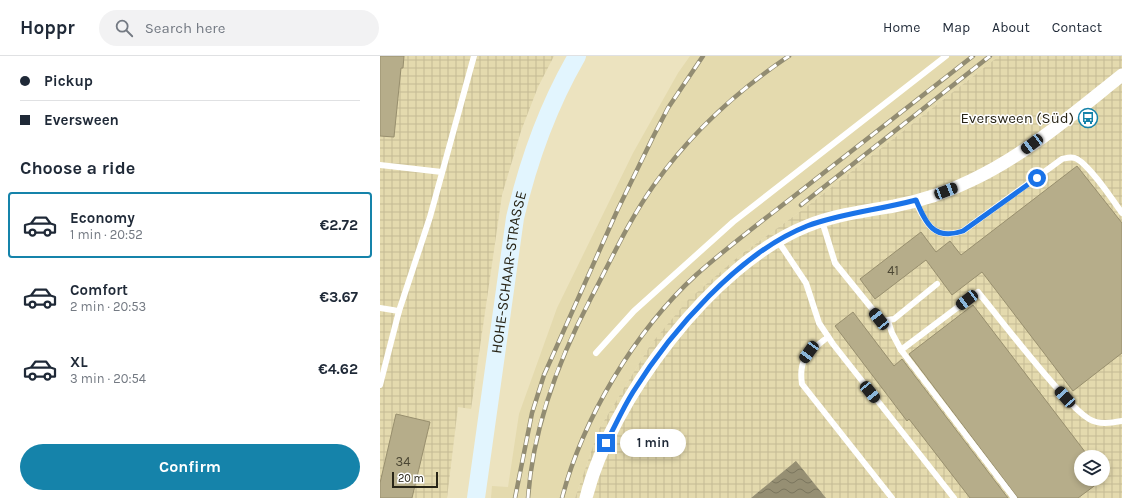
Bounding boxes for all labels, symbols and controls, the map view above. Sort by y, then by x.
search box [99,10,379,46]
text: Hoppr [20,17,75,39]
icon: search [113,17,135,39]
text: Search here [145,19,225,37]
text: Home [883,19,920,36]
text: Map [942,19,970,36]
text: About [992,19,1030,36]
text: Contact [1052,19,1102,36]
text: Pickup [44,72,93,90]
bus stop icon: Eversween (Süd) [1077,107,1099,129]
place label: Eversween (Süd) [960,109,1074,127]
text: Eversween [44,111,119,129]
car [1019,132,1045,156]
text: Choose a ride [20,157,135,179]
route start [1028,169,1046,187]
car [933,181,959,201]
street label: HOHE-SCHAAR-STRASSE [487,189,530,355]
icon: car [22,207,58,243]
text: Economy [70,209,135,227]
text: €2.72 [320,216,358,234]
text: 1 min · 20:52 [70,227,143,242]
house number: 41 [887,263,899,278]
icon: car [22,279,58,315]
text: Comfort [70,281,128,299]
text: €3.67 [319,288,358,306]
car [954,288,980,312]
text: 2 min · 20:53 [70,299,146,314]
car [867,306,891,332]
car [797,339,821,365]
icon: car [22,351,58,387]
text: XL [70,353,88,371]
text: €4.62 [318,360,358,378]
text: 3 min · 20:54 [70,371,146,386]
car [858,379,882,405]
car [1053,384,1077,410]
callout: 1 min [620,429,686,457]
route end [597,434,615,452]
text: 1 min [637,435,669,450]
button: Confirm [20,444,360,490]
map controls [1074,450,1110,486]
button: layers [1074,450,1110,486]
house number: 34 [396,454,410,469]
scale bar [392,470,438,489]
text: 20 m [398,472,424,485]

